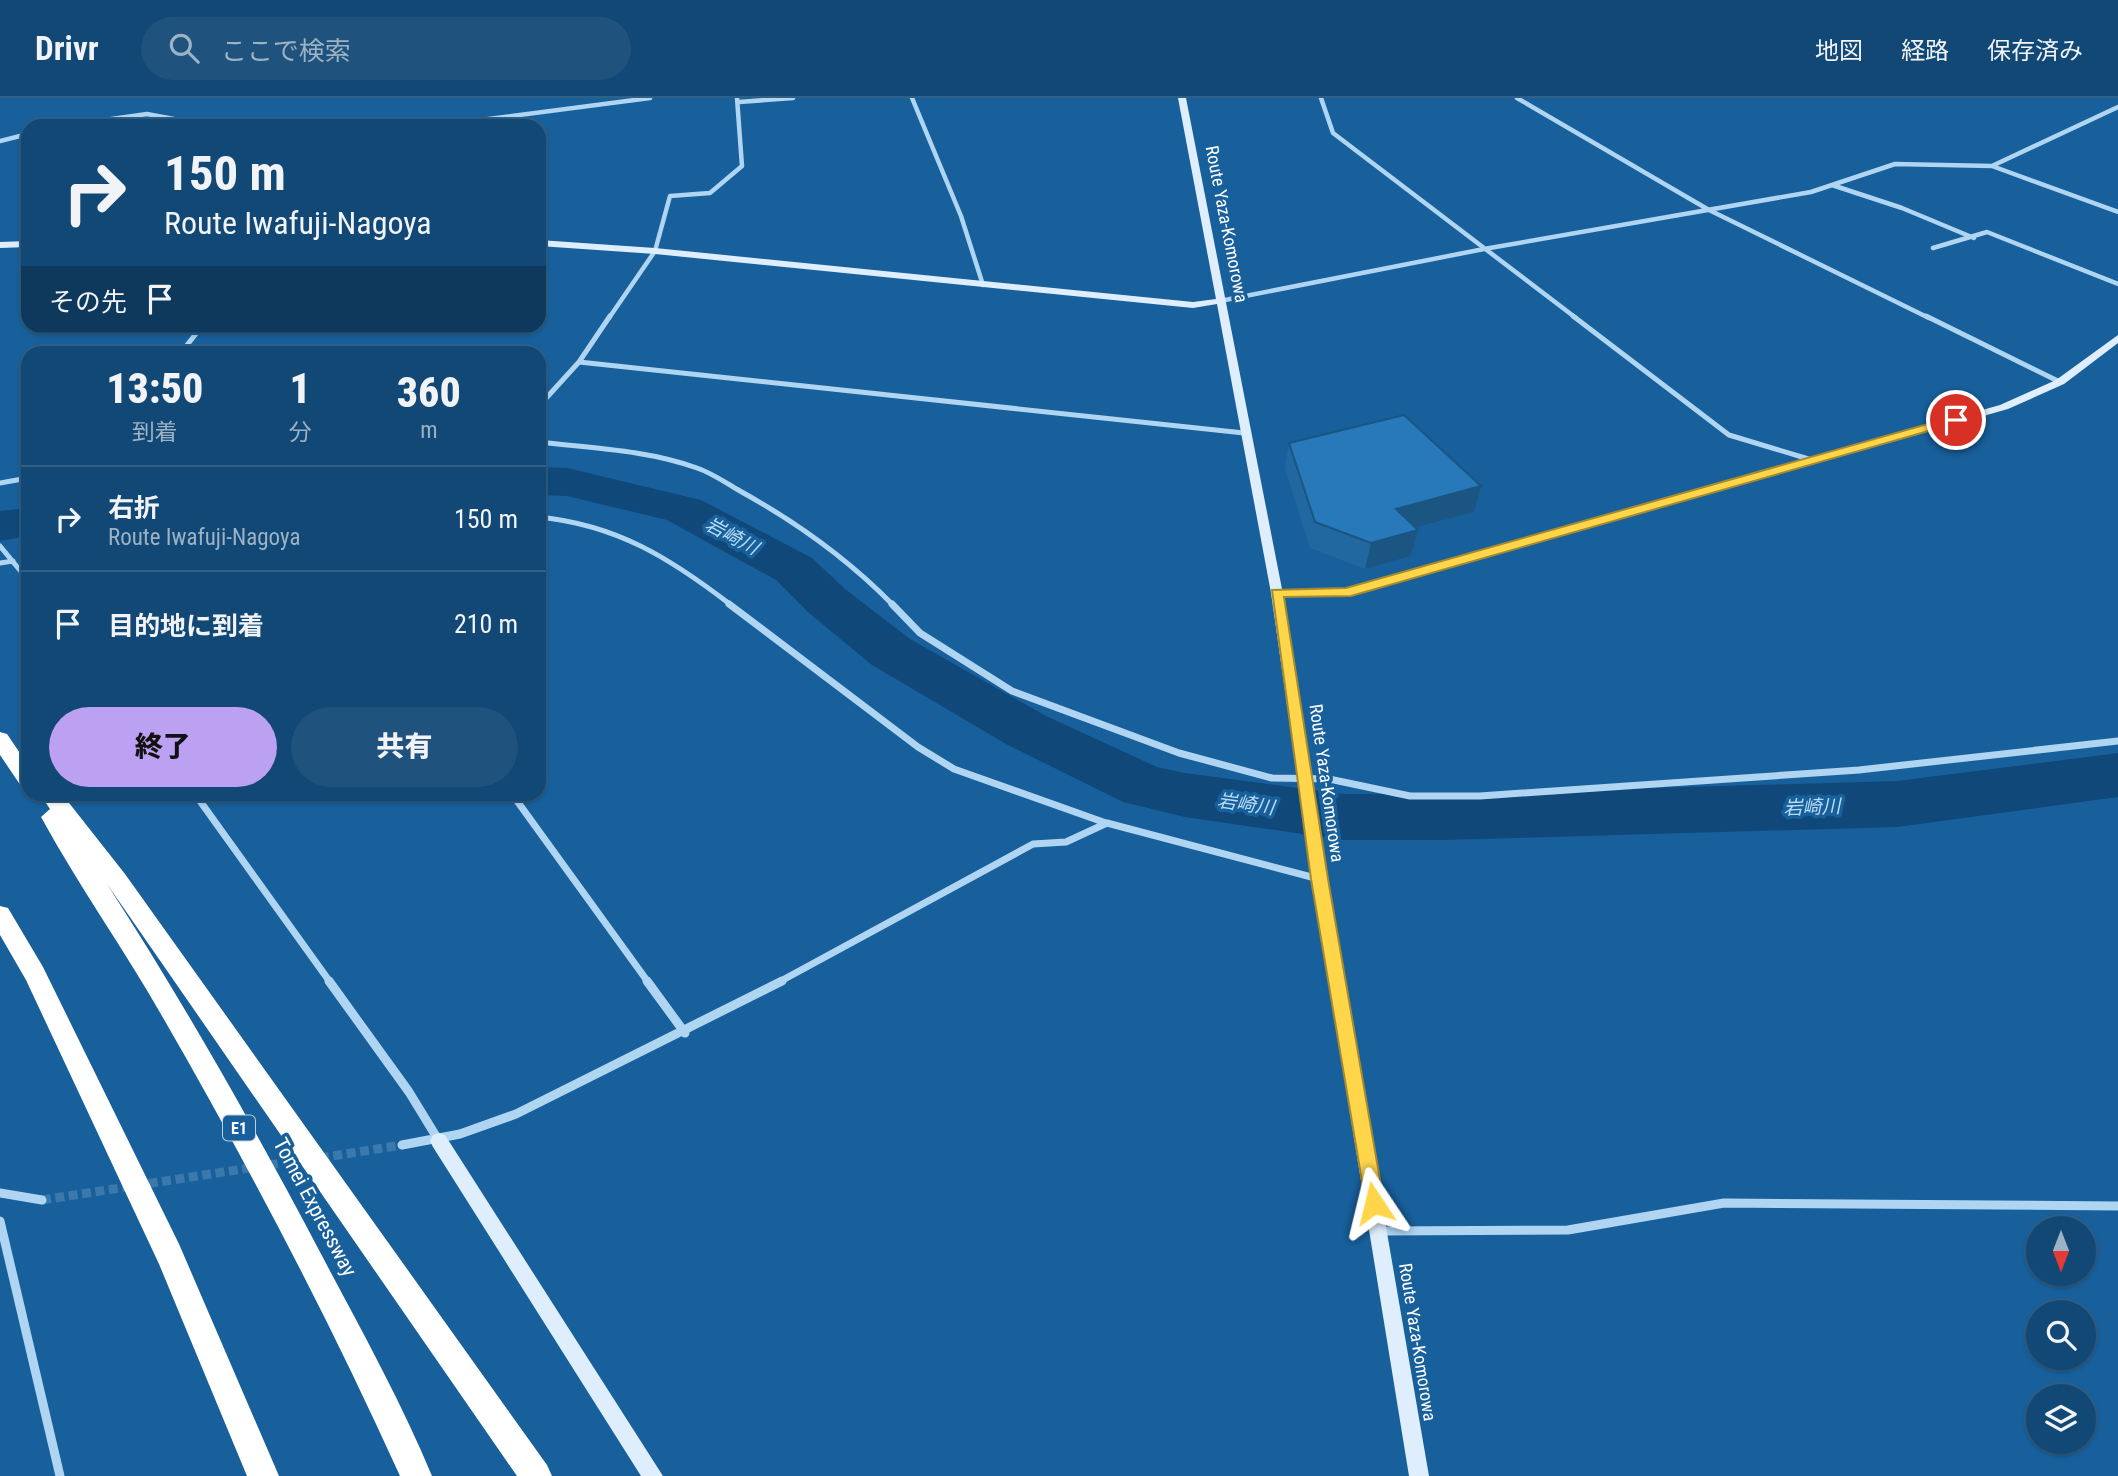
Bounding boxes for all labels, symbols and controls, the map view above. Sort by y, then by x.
search box [141,17,631,80]
text: Drivr [35,29,99,68]
icon: search [165,29,203,67]
text: ここで検索 [221,36,351,66]
text: 地図 [1815,37,1863,65]
text: 経路 [1901,37,1949,65]
text: 保存済み [1987,37,2083,65]
street label: Route Yaza-Komorowa [1201,144,1253,304]
text: 150 m [164,145,286,202]
icon: right [49,147,140,238]
text: Route Iwafuji-Nagoya [164,204,432,242]
icon: arrive [141,280,179,318]
text: その先 [49,287,127,317]
text: 13:50 [106,364,203,413]
text: 1 [289,364,311,413]
text: 360 [397,368,461,417]
pin [1926,390,1986,450]
icon: arrive [1937,401,1975,439]
text: m [420,417,437,444]
text: 到着 [132,419,178,446]
text: 分 [289,419,312,446]
text: 右折 [108,493,160,523]
icon: right [49,500,87,538]
text: 150 m [454,504,518,534]
water label: 岩崎川 [701,512,764,560]
text: Route Iwafuji-Nagoya [108,524,300,551]
icon: arrive [49,605,87,643]
text: 210 m [454,609,518,639]
text: 目的地に到着 [108,611,264,641]
street label: Route Yaza-Komorowa [1306,703,1348,863]
button: 終了 [49,707,277,787]
button: 共有 [291,707,518,787]
water label: 岩崎川 [1216,789,1278,820]
water label: 岩崎川 [1783,794,1843,819]
road number: E1 [223,1116,255,1140]
street label: Tomei Expressway [268,1134,362,1281]
position arrow [1337,1166,1411,1240]
north arrow [2026,1216,2096,1286]
map controls [2026,1216,2096,1454]
street label: Route Yaza-Komorowa [1395,1262,1441,1422]
button: search [2026,1300,2096,1370]
button: layers [2026,1384,2096,1454]

